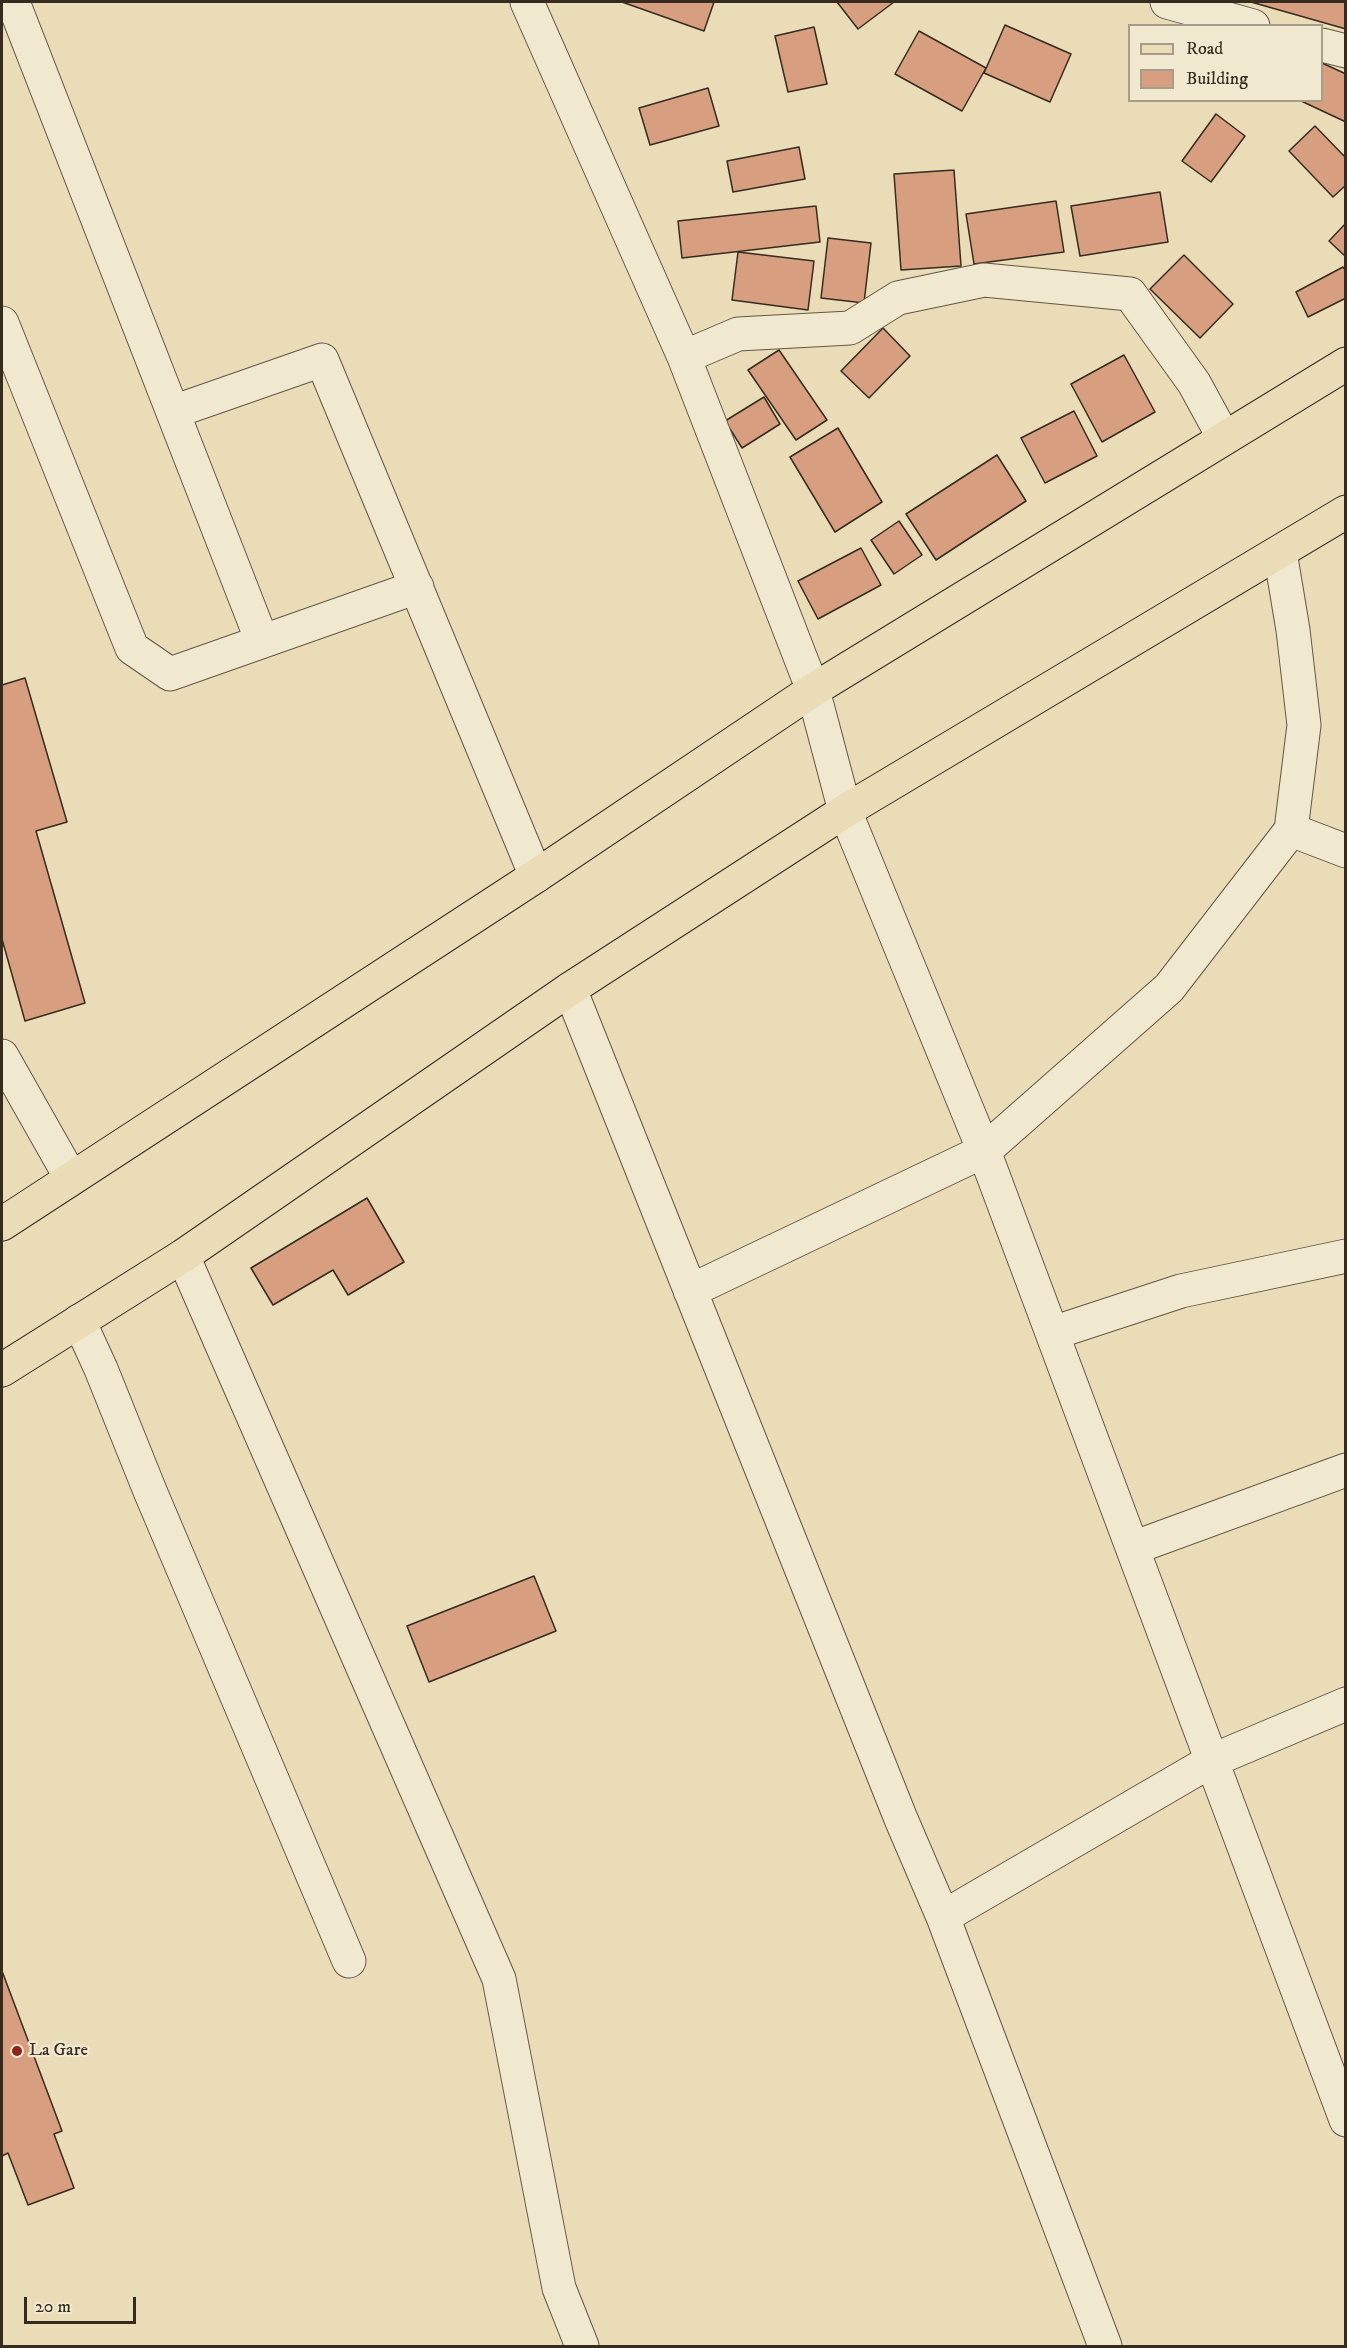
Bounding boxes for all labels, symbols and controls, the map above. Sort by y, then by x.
legend [1128,24,1323,102]
text: Road [1186,38,1223,60]
text: Building [1186,68,1248,90]
place label: La Gare [29,2040,88,2062]
marker: La Gare [10,2044,24,2058]
scale bar [27,2285,140,2323]
text: 20 m [35,2296,71,2318]

